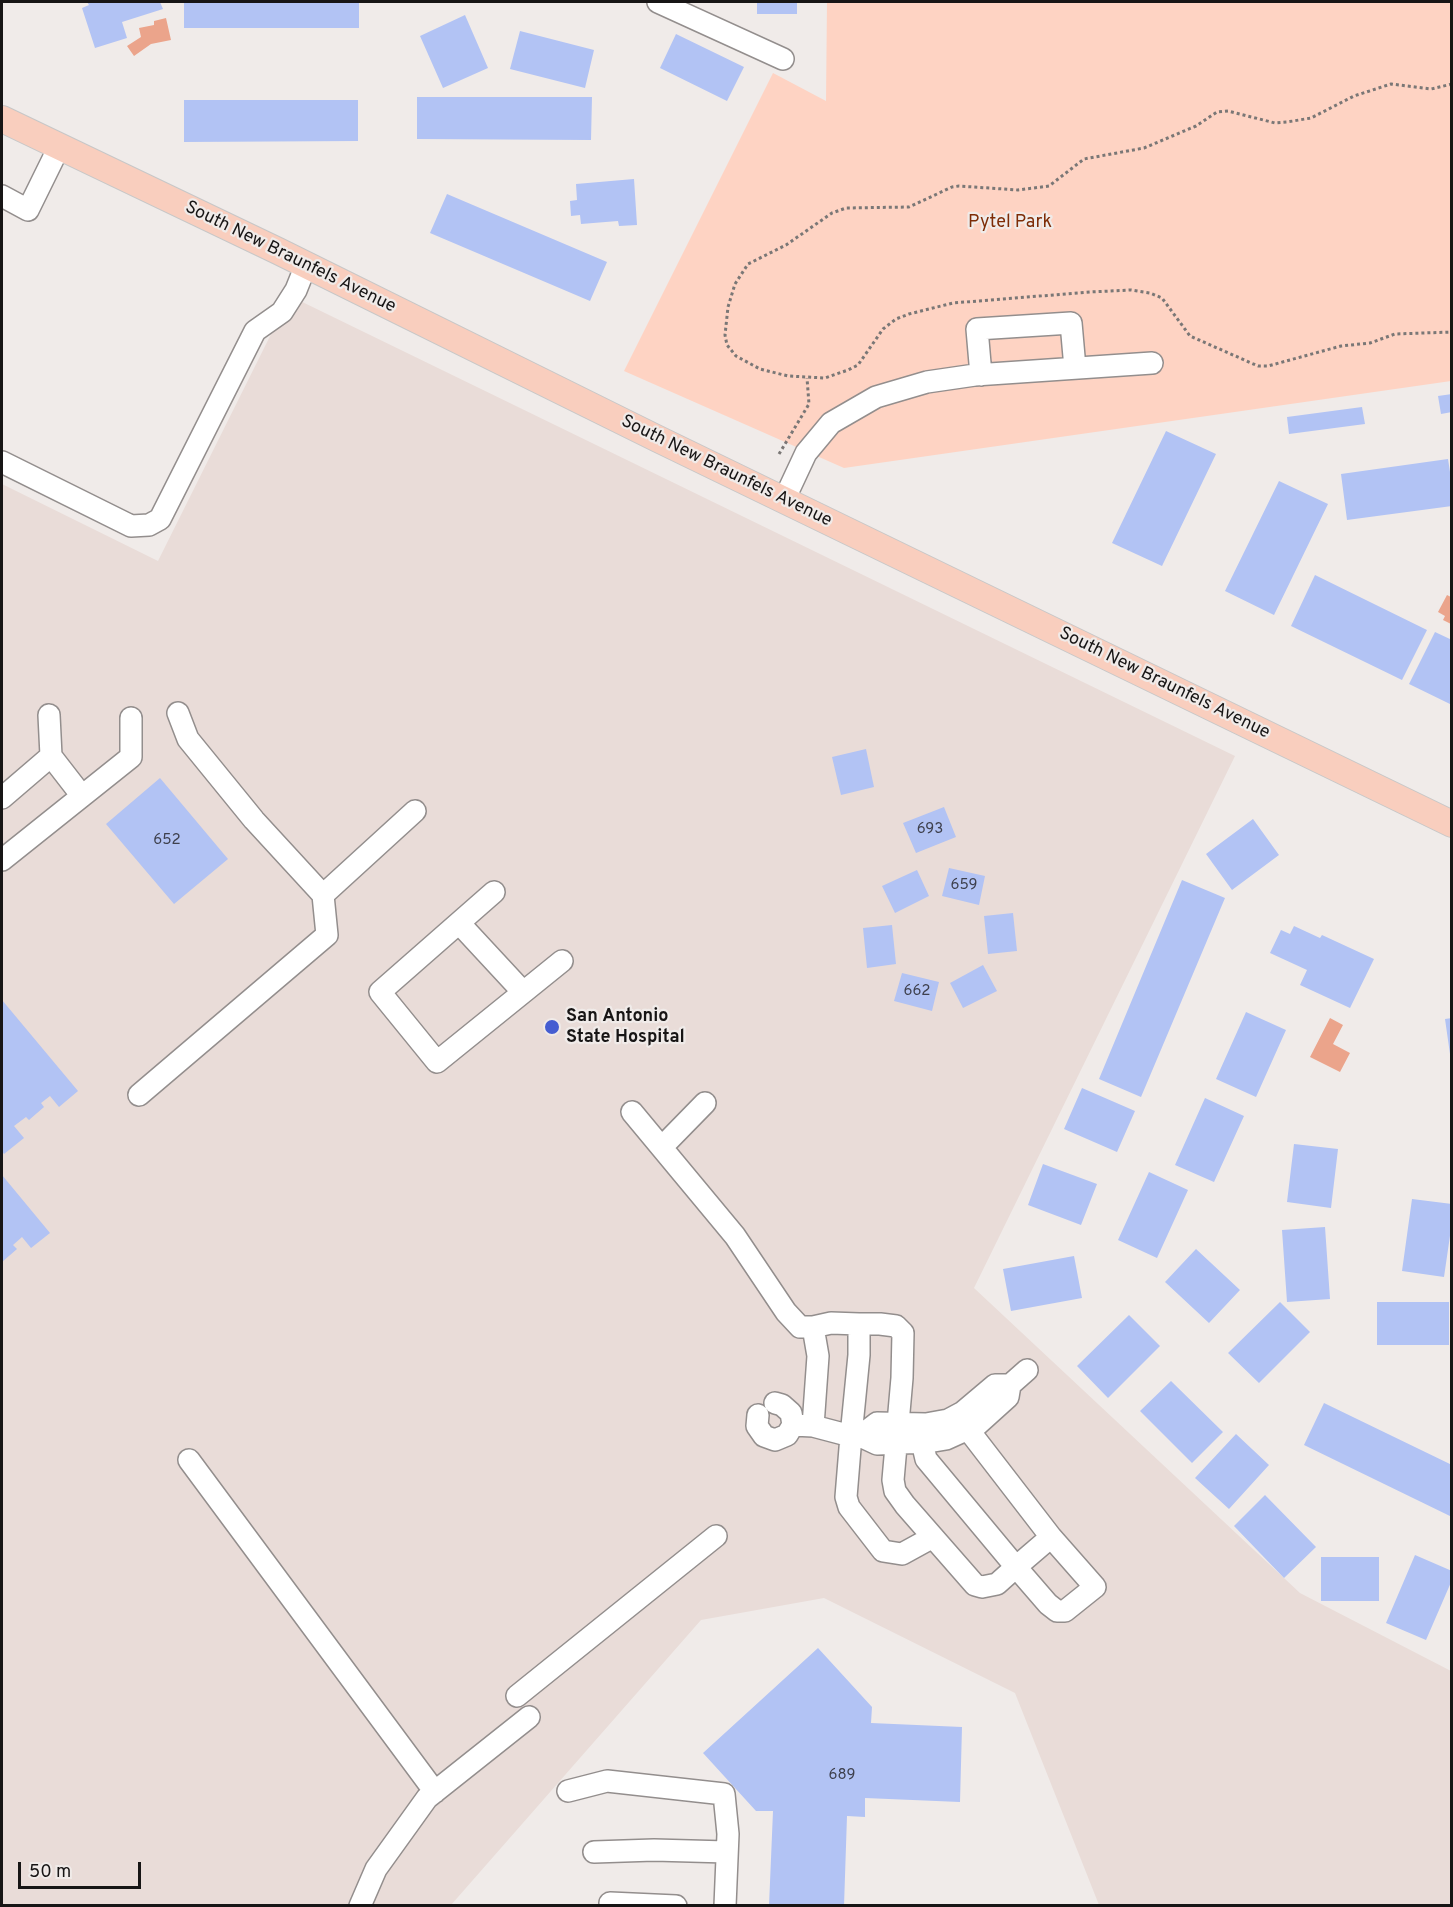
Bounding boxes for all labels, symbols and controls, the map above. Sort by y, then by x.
street label: South New Braunfels Avenue [181,197,399,319]
park label: Pytel Park [968,212,1052,234]
street label: South New Braunfels Avenue [617,411,835,533]
street label: South New Braunfels Avenue [1055,623,1273,745]
house number: 693 [917,821,943,839]
house number: 652 [153,832,181,850]
house number: 659 [950,877,978,895]
house number: 662 [903,983,931,1001]
place label: San Antonio State Hospital [566,1006,685,1048]
marker: San Antonio State Hospital [543,1018,561,1036]
house number: 689 [829,1767,855,1785]
scale bar [21,1850,144,1888]
text: 50 m [29,1861,71,1884]

